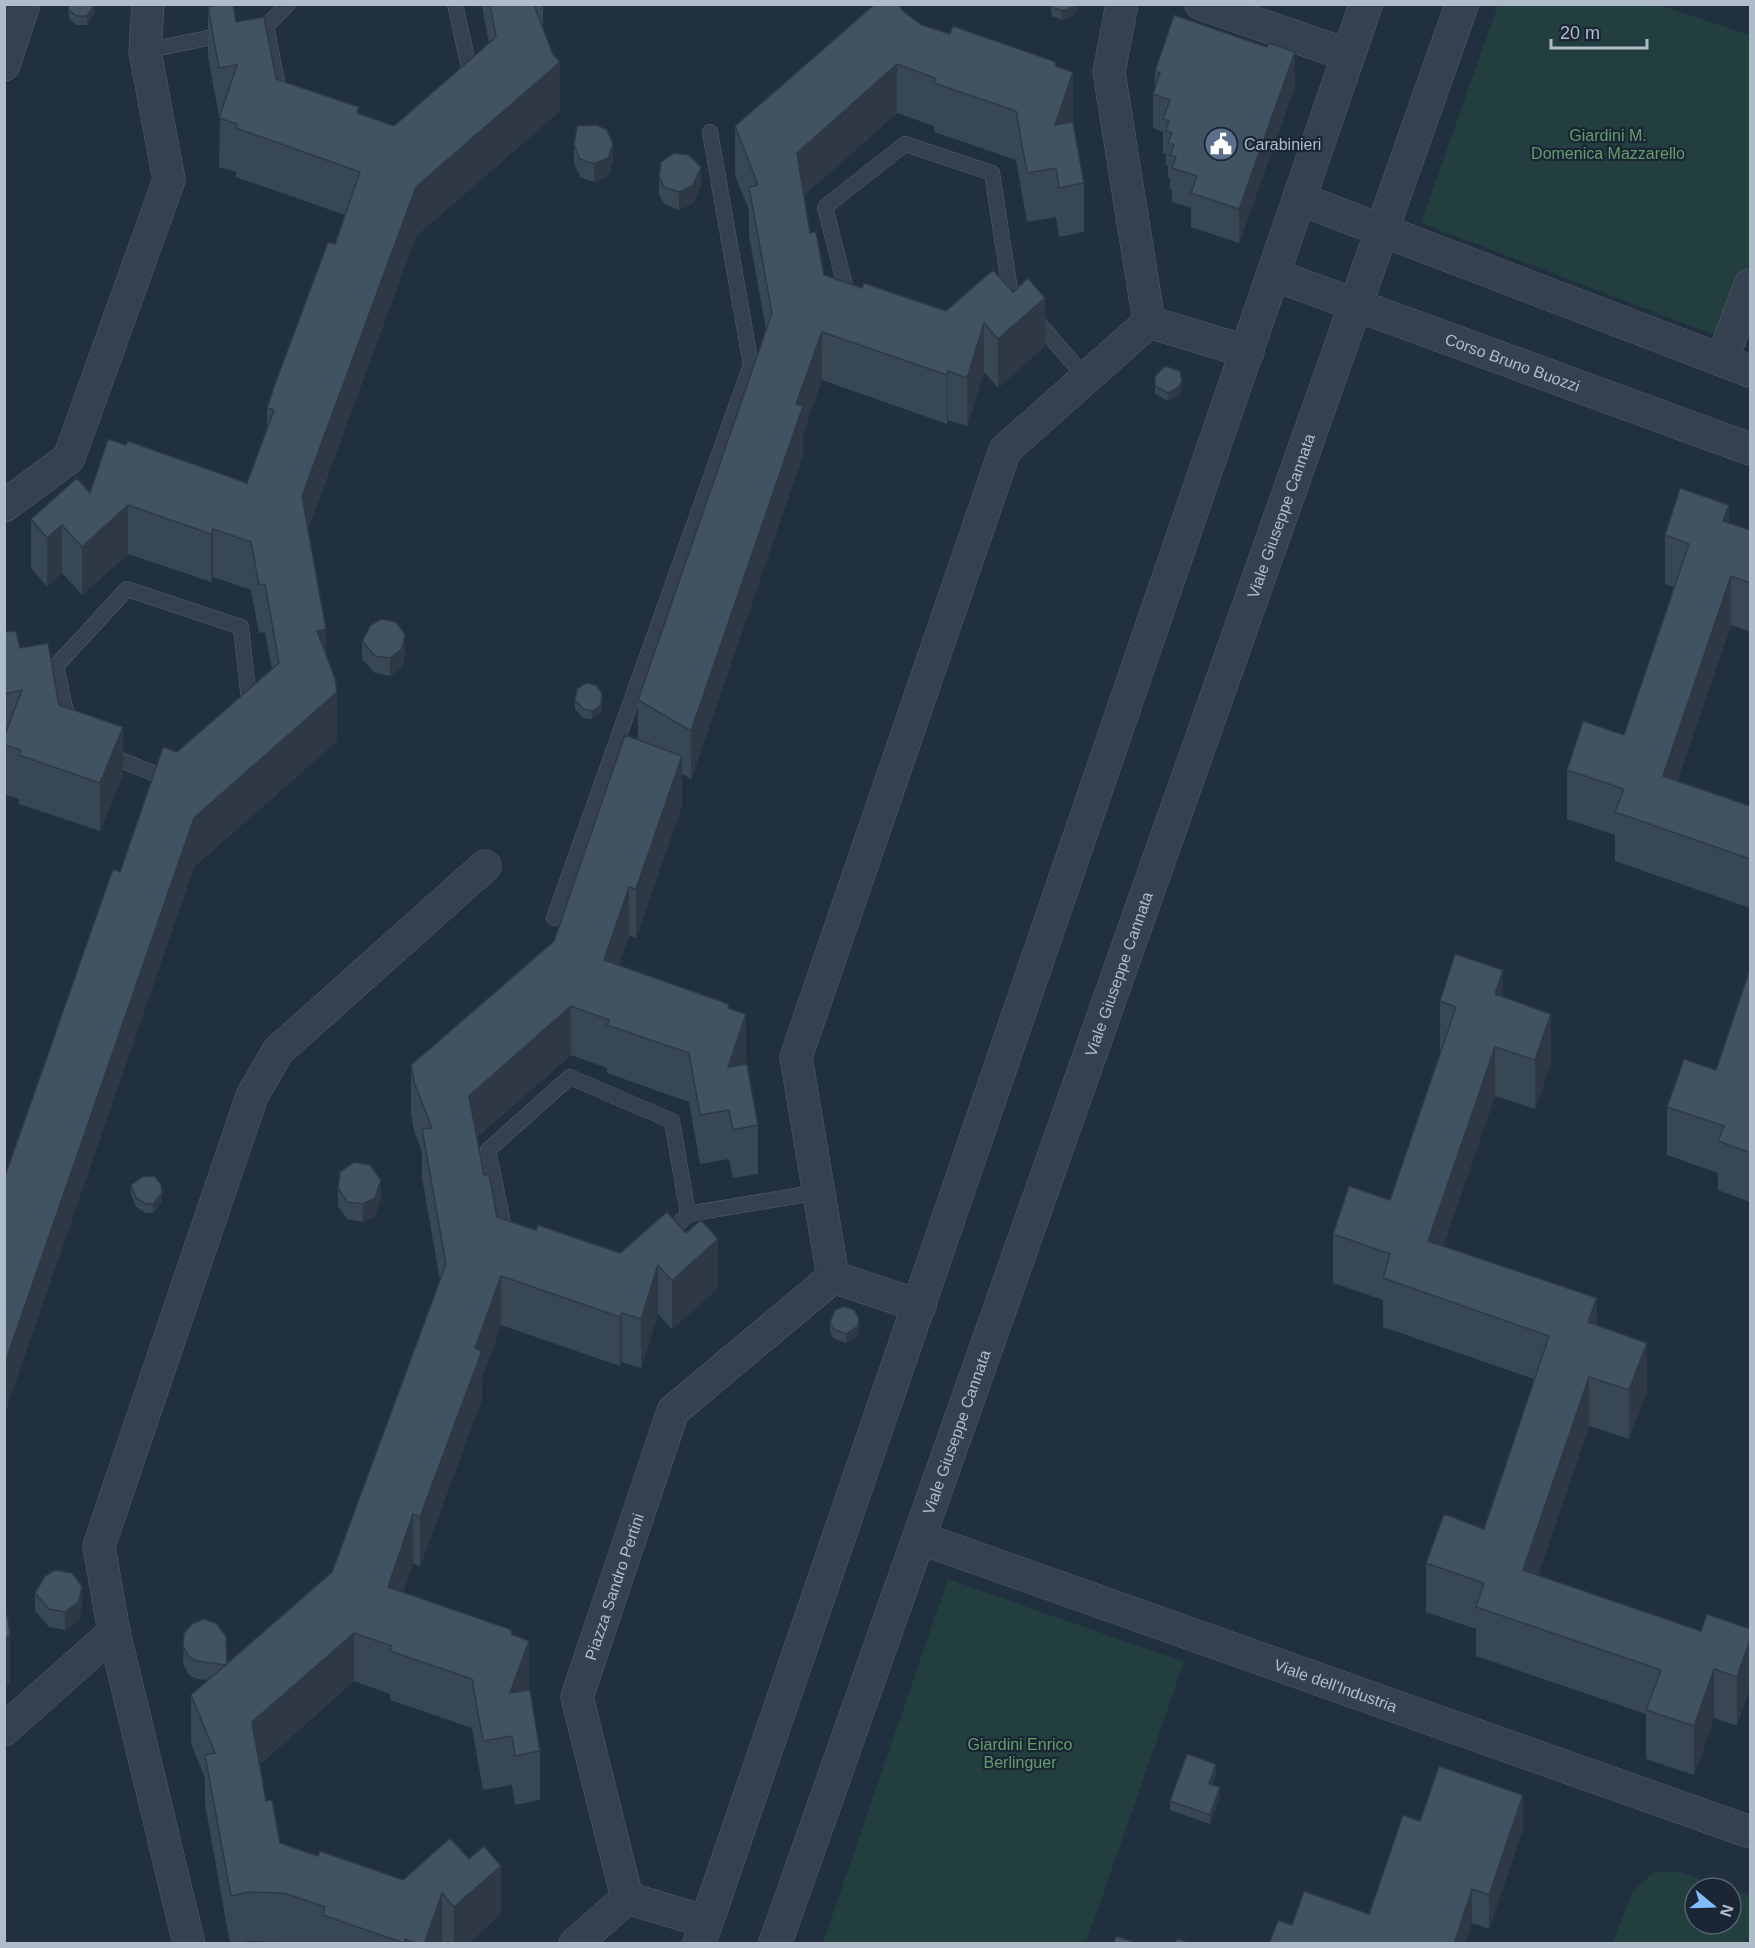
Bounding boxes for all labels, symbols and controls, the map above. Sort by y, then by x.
scale bar [1551,12,1647,50]
text: 20 m [1560,23,1600,43]
public building icon: Carabinieri [1203,126,1239,162]
park label: Giardini M. Domenica Mazzarello [1531,127,1685,162]
place label: Carabinieri [1244,136,1321,153]
street label: Corso Bruno Buozzi [1443,330,1582,395]
street label: Viale Giuseppe Cannata [1244,431,1318,600]
street label: Viale Giuseppe Cannata [1082,889,1155,1059]
street label: Viale Giuseppe Cannata [919,1348,993,1517]
street label: Piazza Sandro Pertini [581,1511,647,1662]
street label: Viale dell'Industria [1272,1656,1400,1715]
park label: Giardini Enrico Berlinguer [968,1736,1073,1771]
north arrow [1683,1876,1743,1936]
text: N [1717,1902,1737,1919]

